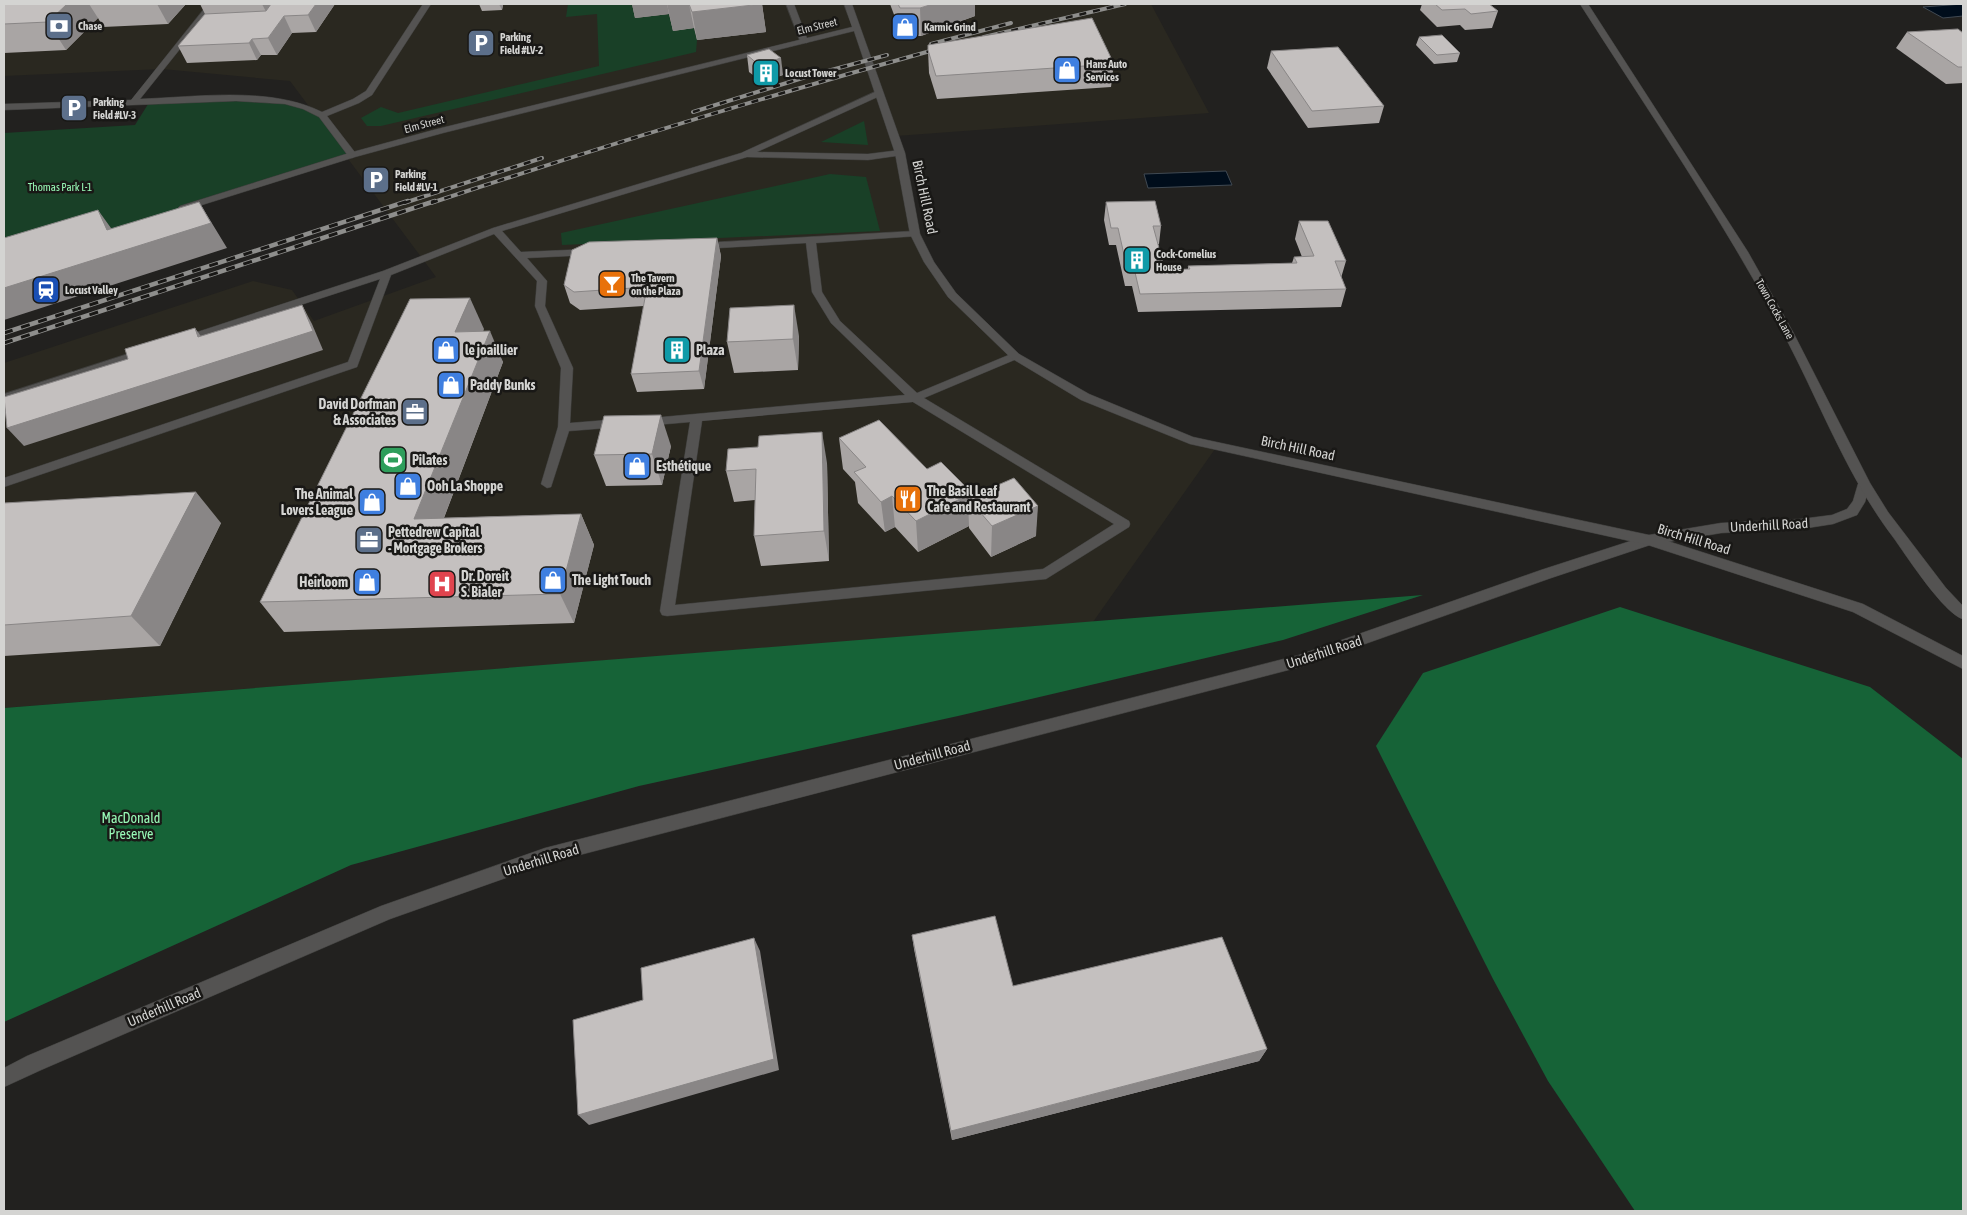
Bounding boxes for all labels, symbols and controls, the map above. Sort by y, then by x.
bank icon: Chase [44,11,74,41]
shop icon: Karmic Grind [890,12,920,42]
street label: Elm Street [796,15,838,37]
place label: Chase [78,20,102,32]
place label: Karmic Grind [924,21,976,33]
parking icon: Parking Field #LV-2 [466,28,496,58]
place label: Parking Field #LV-2 [500,31,543,56]
shop icon: Hans Auto Services [1052,55,1082,85]
building icon: Locust Tower [751,58,781,88]
place label: Hans Auto Services [1086,58,1127,83]
place label: Locust Tower [785,67,837,79]
parking icon: Parking Field #LV-3 [59,93,89,123]
place label: Parking Field #LV-3 [93,96,136,121]
street label: Elm Street [403,113,445,135]
street label: Birch Hill Road [909,159,941,235]
parking icon: Parking Field #LV-1 [361,165,391,195]
place label: Parking Field #LV-1 [395,168,438,193]
park label: Thomas Park L-1 [28,181,92,193]
building icon: Cock-Cornelius House [1122,245,1152,275]
place label: Cock-Cornelius House [1156,248,1216,273]
bar icon: The Tavern on the Plaza [597,269,627,299]
place label: The Tavern on the Plaza [631,272,681,297]
station icon: Locust Valley [31,275,61,305]
street label: Town Cocks Lane [1754,277,1796,341]
place label: Locust Valley [65,284,118,296]
shop icon: le joaillier [431,335,461,365]
building icon: Plaza [662,335,692,365]
place label: le joaillier [465,342,518,358]
place label: Plaza [696,342,725,358]
shop icon: Paddy Bunks [436,370,466,400]
place label: Paddy Bunks [470,377,535,393]
place label: David Dorfman & Associates [318,396,396,428]
office icon: David Dorfman & Associates [400,397,430,427]
street label: Birch Hill Road [1260,432,1336,464]
sports icon: Pilates [378,445,408,475]
shop icon: Esthétique [622,451,652,481]
place label: Pilates [412,452,447,468]
place label: Esthétique [656,458,711,474]
shop icon: Ooh La Shoppe [393,471,423,501]
place label: Ooh La Shoppe [427,478,503,494]
place label: The Basil Leaf Cafe and Restaurant [927,483,1031,515]
restaurant icon: The Basil Leaf Cafe and Restaurant [893,484,923,514]
place label: The Animal Lovers League [281,486,353,518]
shop icon: The Animal Lovers League [357,487,387,517]
street label: Underhill Road [1730,515,1808,535]
street label: Birch Hill Road [1656,520,1732,558]
place label: Pettedrew Capital - Mortgage Brokers [388,524,482,556]
office icon: Pettedrew Capital - Mortgage Brokers [354,525,384,555]
shop icon: The Light Touch [538,565,568,595]
shop icon: Heirloom [352,567,382,597]
place label: Dr. Doreit S. Bialer [461,568,509,600]
hospital icon: Dr. Doreit S. Bialer [427,569,457,599]
place label: The Light Touch [572,572,651,588]
place label: Heirloom [299,574,348,590]
street label: Underhill Road [1284,632,1364,672]
street label: Underhill Road [892,737,972,773]
park label: MacDonald Preserve [102,810,161,842]
street label: Underhill Road [501,841,581,879]
street label: Underhill Road [125,984,203,1030]

